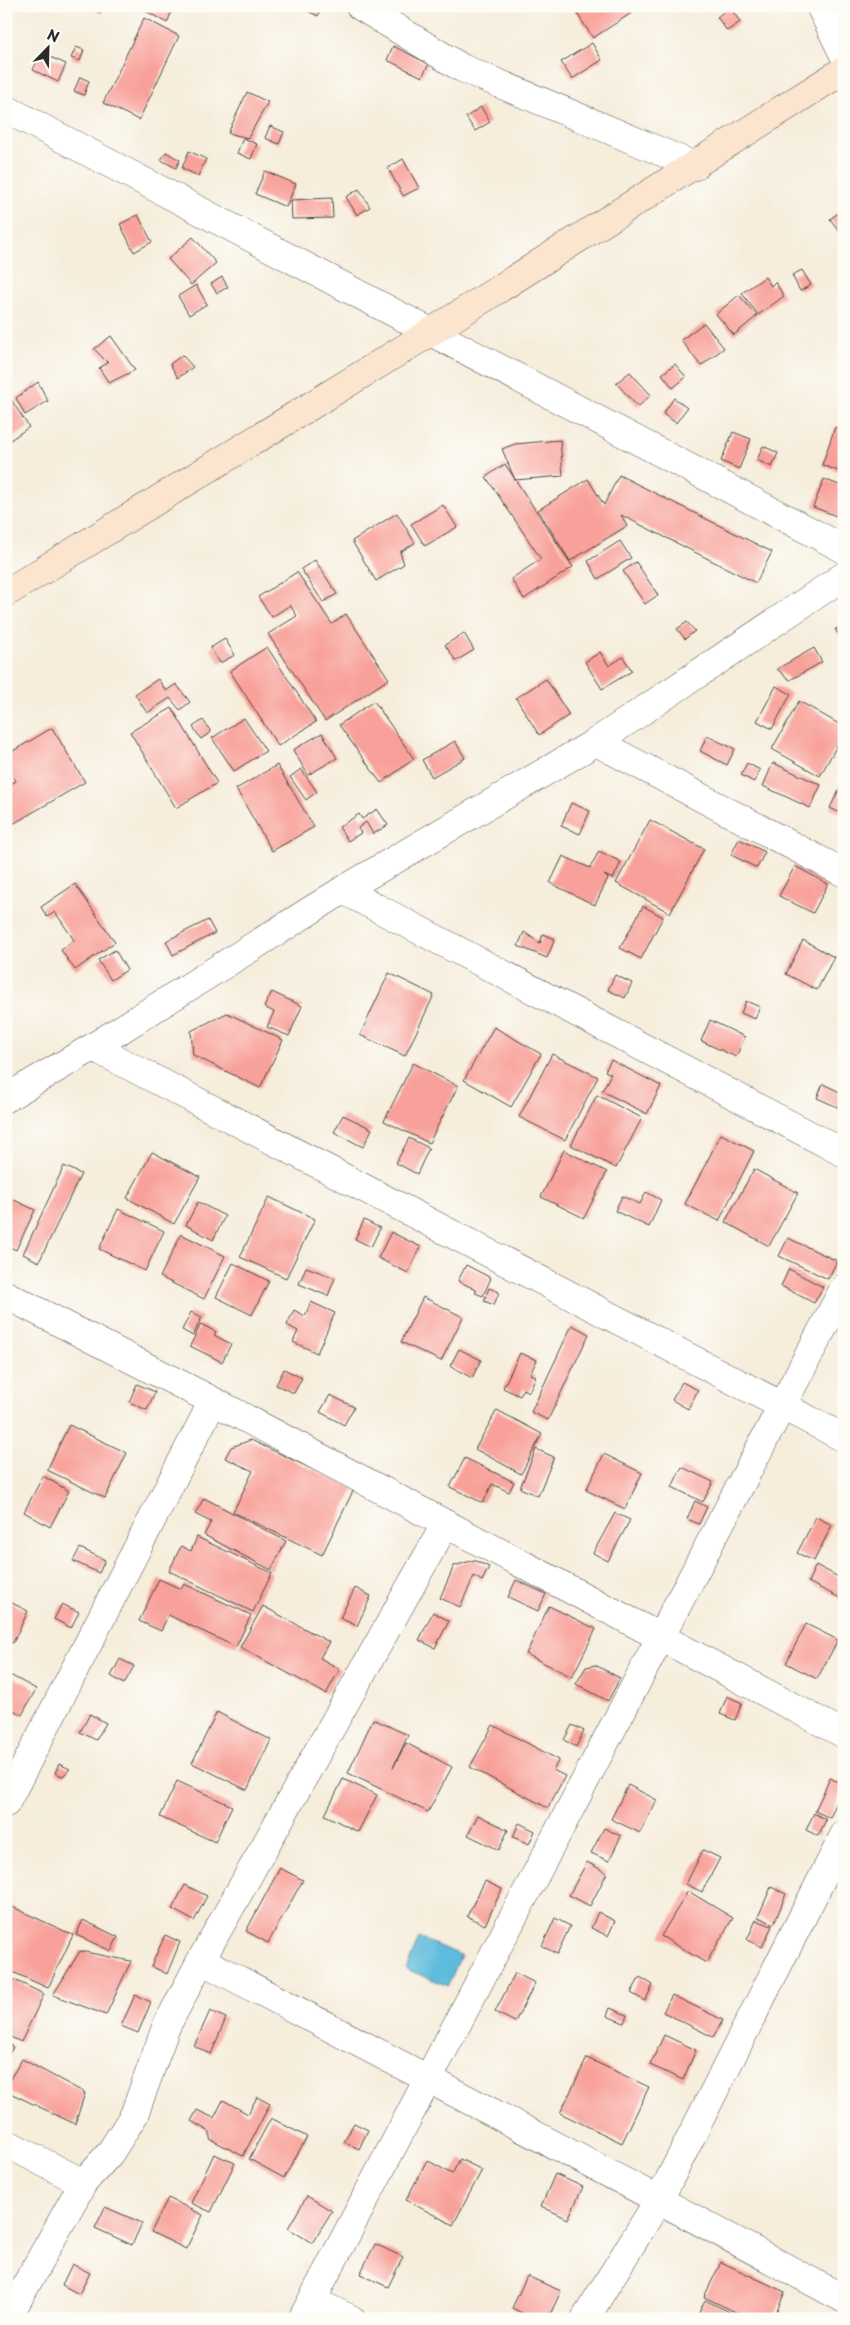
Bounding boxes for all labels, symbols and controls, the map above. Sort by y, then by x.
north arrow [22,22,72,72]
text: N [44,24,62,47]

